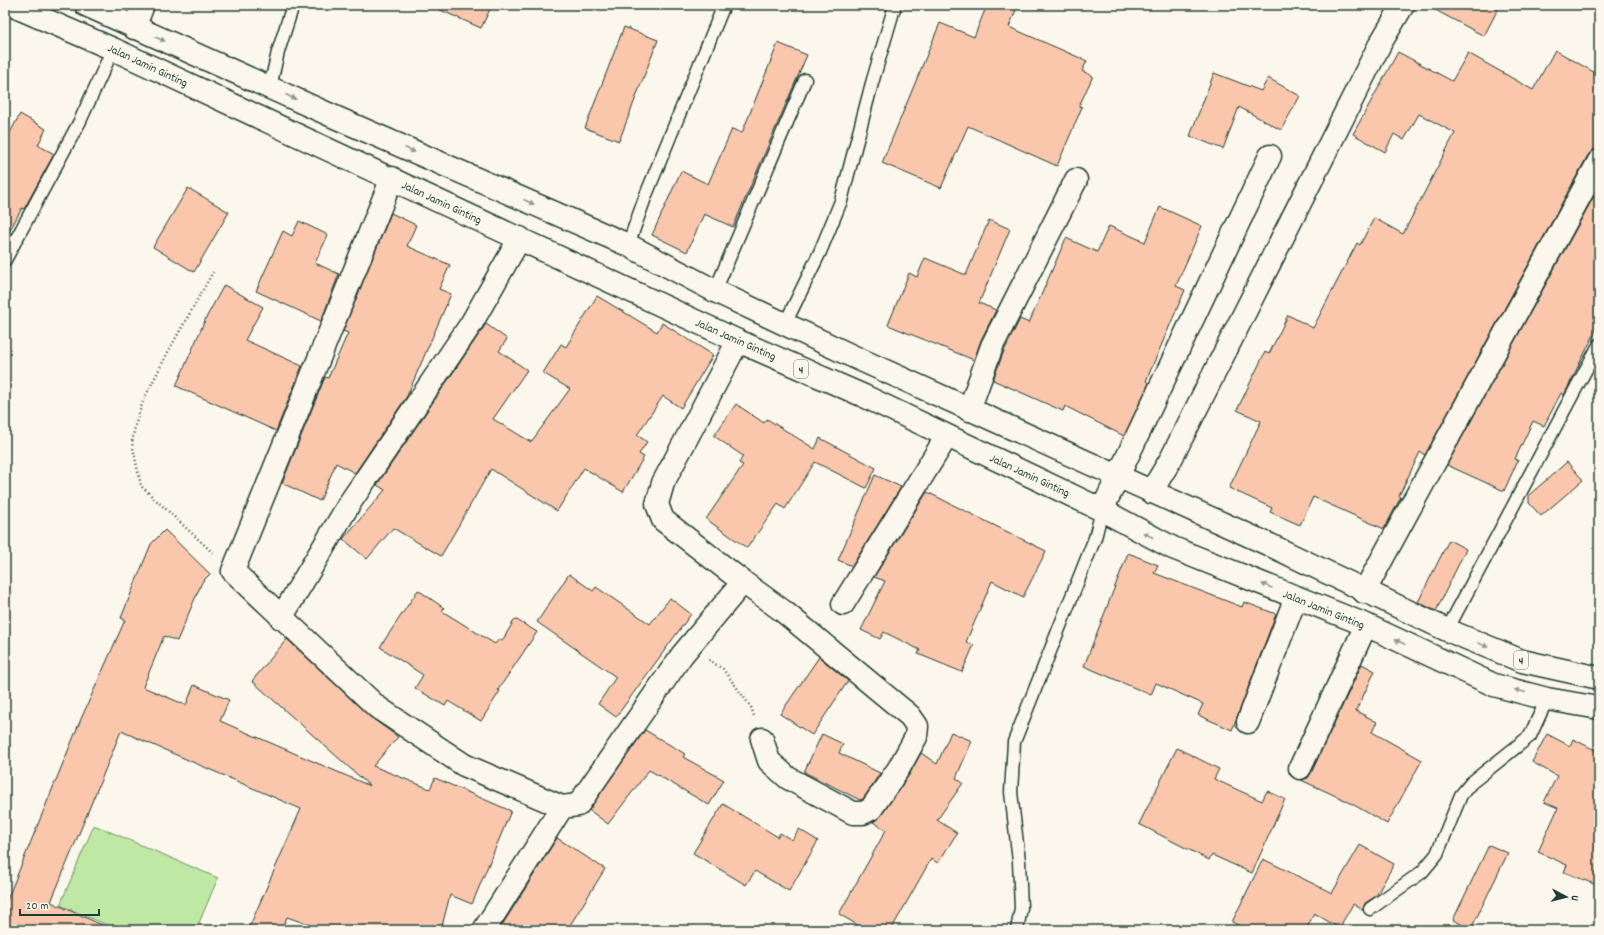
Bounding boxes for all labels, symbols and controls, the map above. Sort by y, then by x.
one-way arrow [154,36,165,42]
street label: Jalan Jamin Ginting [104,40,190,92]
one-way arrow [286,94,297,100]
one-way arrow [404,148,416,154]
street label: Jalan Jamin Ginting [398,177,484,229]
one-way arrow [523,199,535,206]
street label: Jalan Jamin Ginting [692,315,778,366]
road number: 4 [794,360,808,378]
street label: Jalan Jamin Ginting [986,450,1072,502]
one-way arrow [1142,531,1154,538]
one-way arrow [1262,583,1273,589]
street label: Jalan Jamin Ginting [1280,586,1367,635]
one-way arrow [1394,639,1406,645]
one-way arrow [1477,642,1488,648]
road number: 4 [1514,651,1528,669]
one-way arrow [1514,688,1526,694]
north arrow [1546,877,1586,917]
scale bar [20,891,99,917]
text: U [1566,894,1582,902]
text: 20 m [26,898,49,915]

